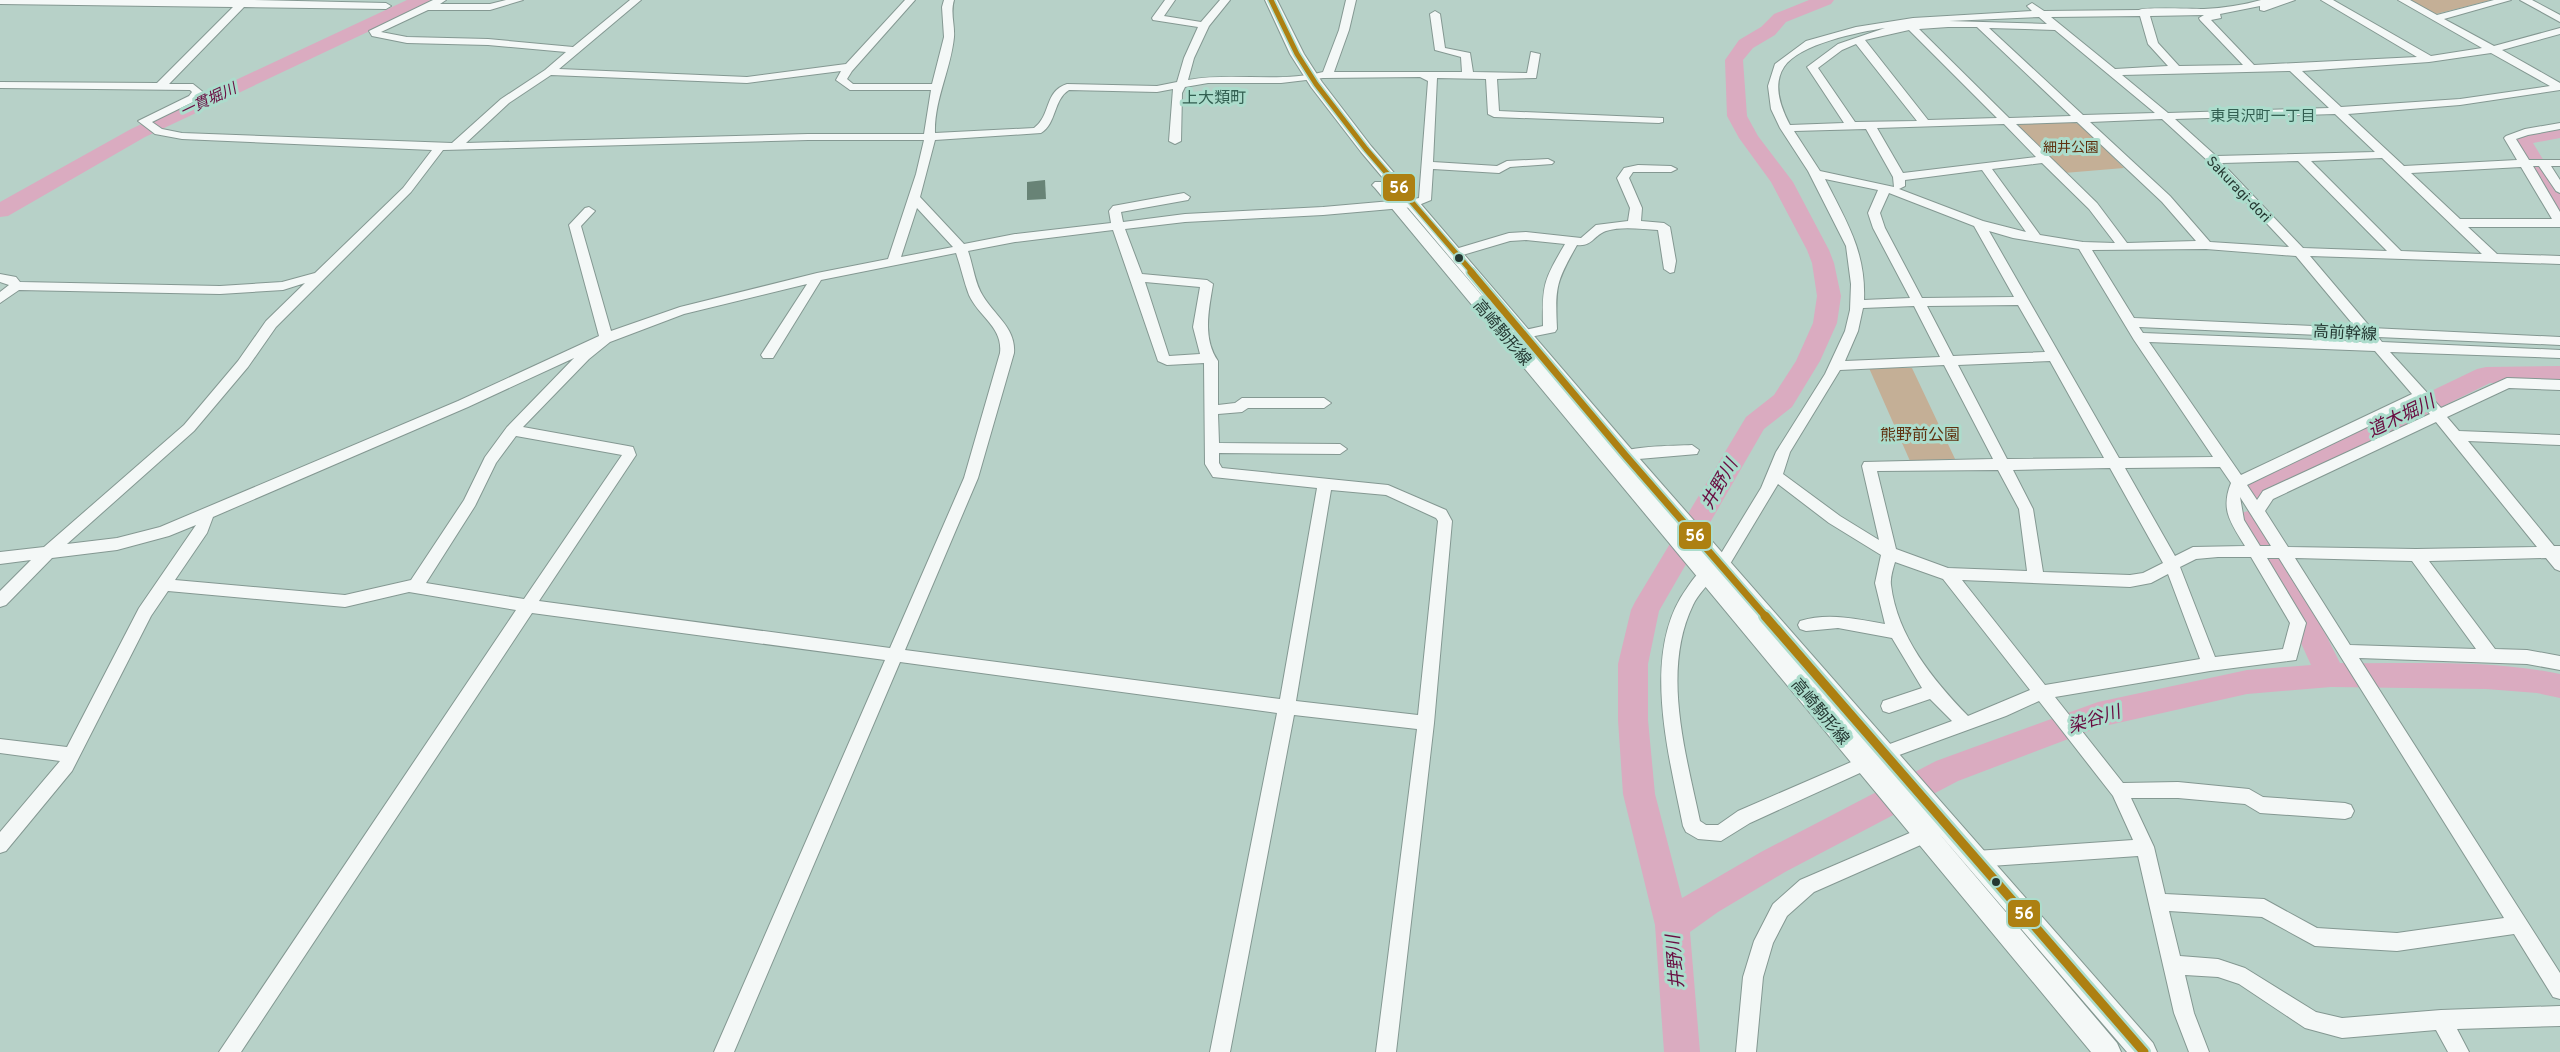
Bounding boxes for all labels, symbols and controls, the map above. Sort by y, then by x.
water label: 一貫堀川 [177,79,242,123]
district label: 上大類町 [1182,89,1246,109]
district label: 東貝沢町一丁目 [2210,108,2316,127]
park label: 細井公園 [2043,139,2099,157]
street label: Sakuragi-dori [2202,153,2274,227]
line badge: 56 [1382,173,1416,202]
text: 56 [1389,179,1409,199]
unlabelled marker [1453,252,1465,264]
street label: 高崎駒形線 [1468,296,1535,370]
street label: 高前幹線 [2312,322,2377,346]
water label: 道木堀川 [2364,390,2441,443]
park label: 熊野前公園 [1880,426,1960,446]
water label: 井野川 [1697,454,1745,514]
line badge: 56 [1678,521,1712,550]
text: 56 [1685,527,1705,547]
street label: 高崎駒形線 [1786,675,1853,749]
water label: 染谷川 [2065,701,2126,739]
unlabelled marker [1990,876,2002,888]
line badge: 56 [2007,899,2041,928]
text: 56 [2014,905,2034,925]
water label: 井野川 [1663,932,1690,990]

